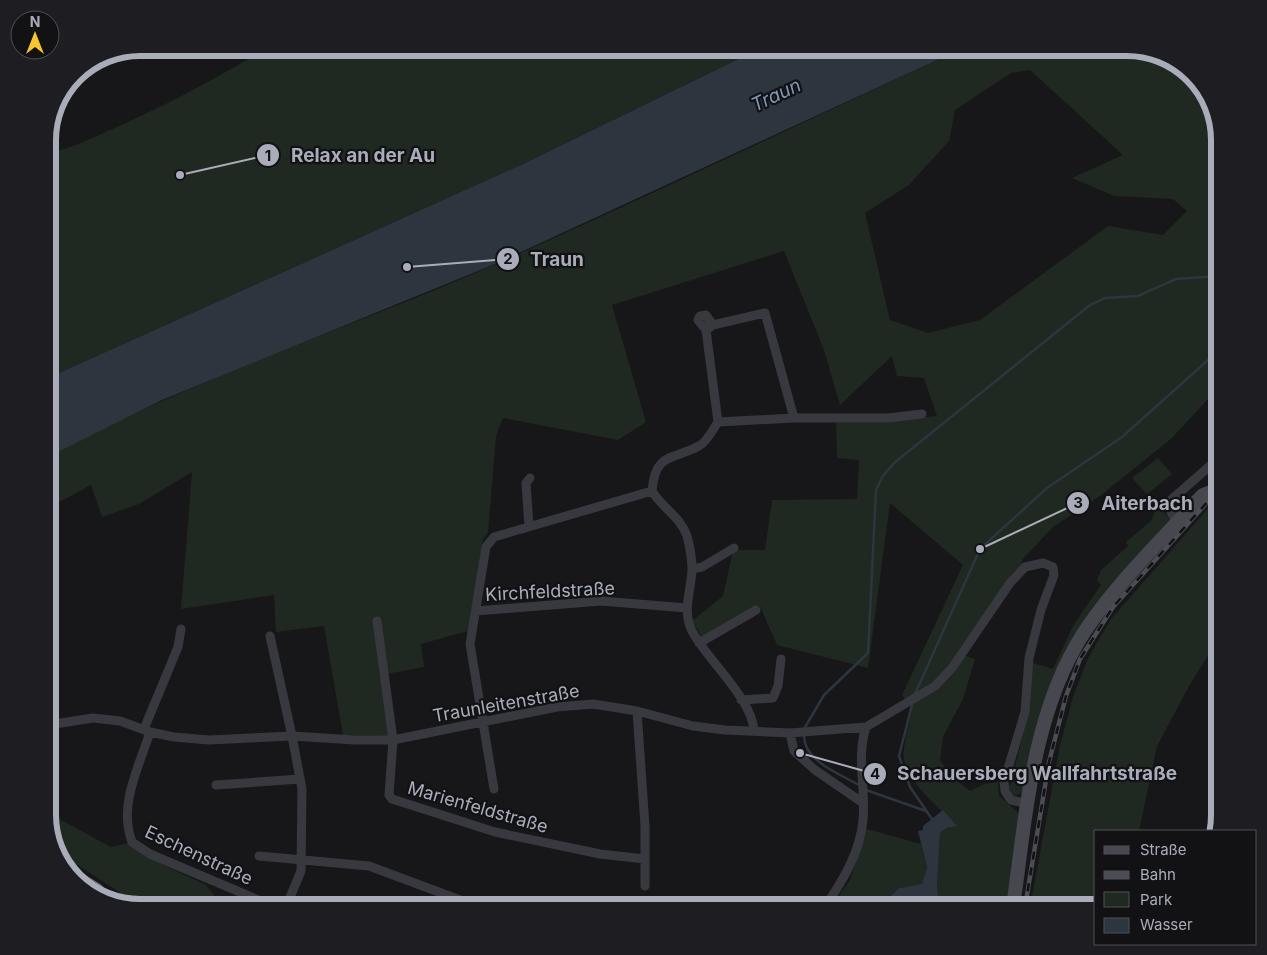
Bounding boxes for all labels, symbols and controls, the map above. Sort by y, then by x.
north arrow [10,10,60,60]
text: N [30,13,40,30]
water label: Traun [747,74,805,116]
callout: Relax an der Au [255,138,445,172]
text: Relax an der Au [291,144,435,167]
text: 1 [265,146,271,165]
callout: Traun [495,242,594,276]
text: Traun [530,248,584,271]
text: 2 [503,249,513,268]
callout: Aiterbach [1066,486,1202,520]
text: Aiterbach [1101,492,1193,515]
text: 3 [1073,493,1083,512]
street label: Kirchfeldstraße [485,577,615,605]
street label: Traunleitenstraße [431,680,581,726]
callout: Schauersberg Wallfahrtstraße [862,757,1187,791]
text: Schauersberg Wallfahrtstraße [897,762,1177,785]
text: 4 [870,764,880,783]
street label: Marienfeldstraße [406,777,550,837]
street label: Eschenstraße [142,821,256,889]
legend [1094,830,1257,945]
text: Straße [1140,840,1187,859]
text: Bahn [1140,865,1176,884]
text: Park [1140,890,1173,909]
text: Wasser [1140,915,1193,934]

